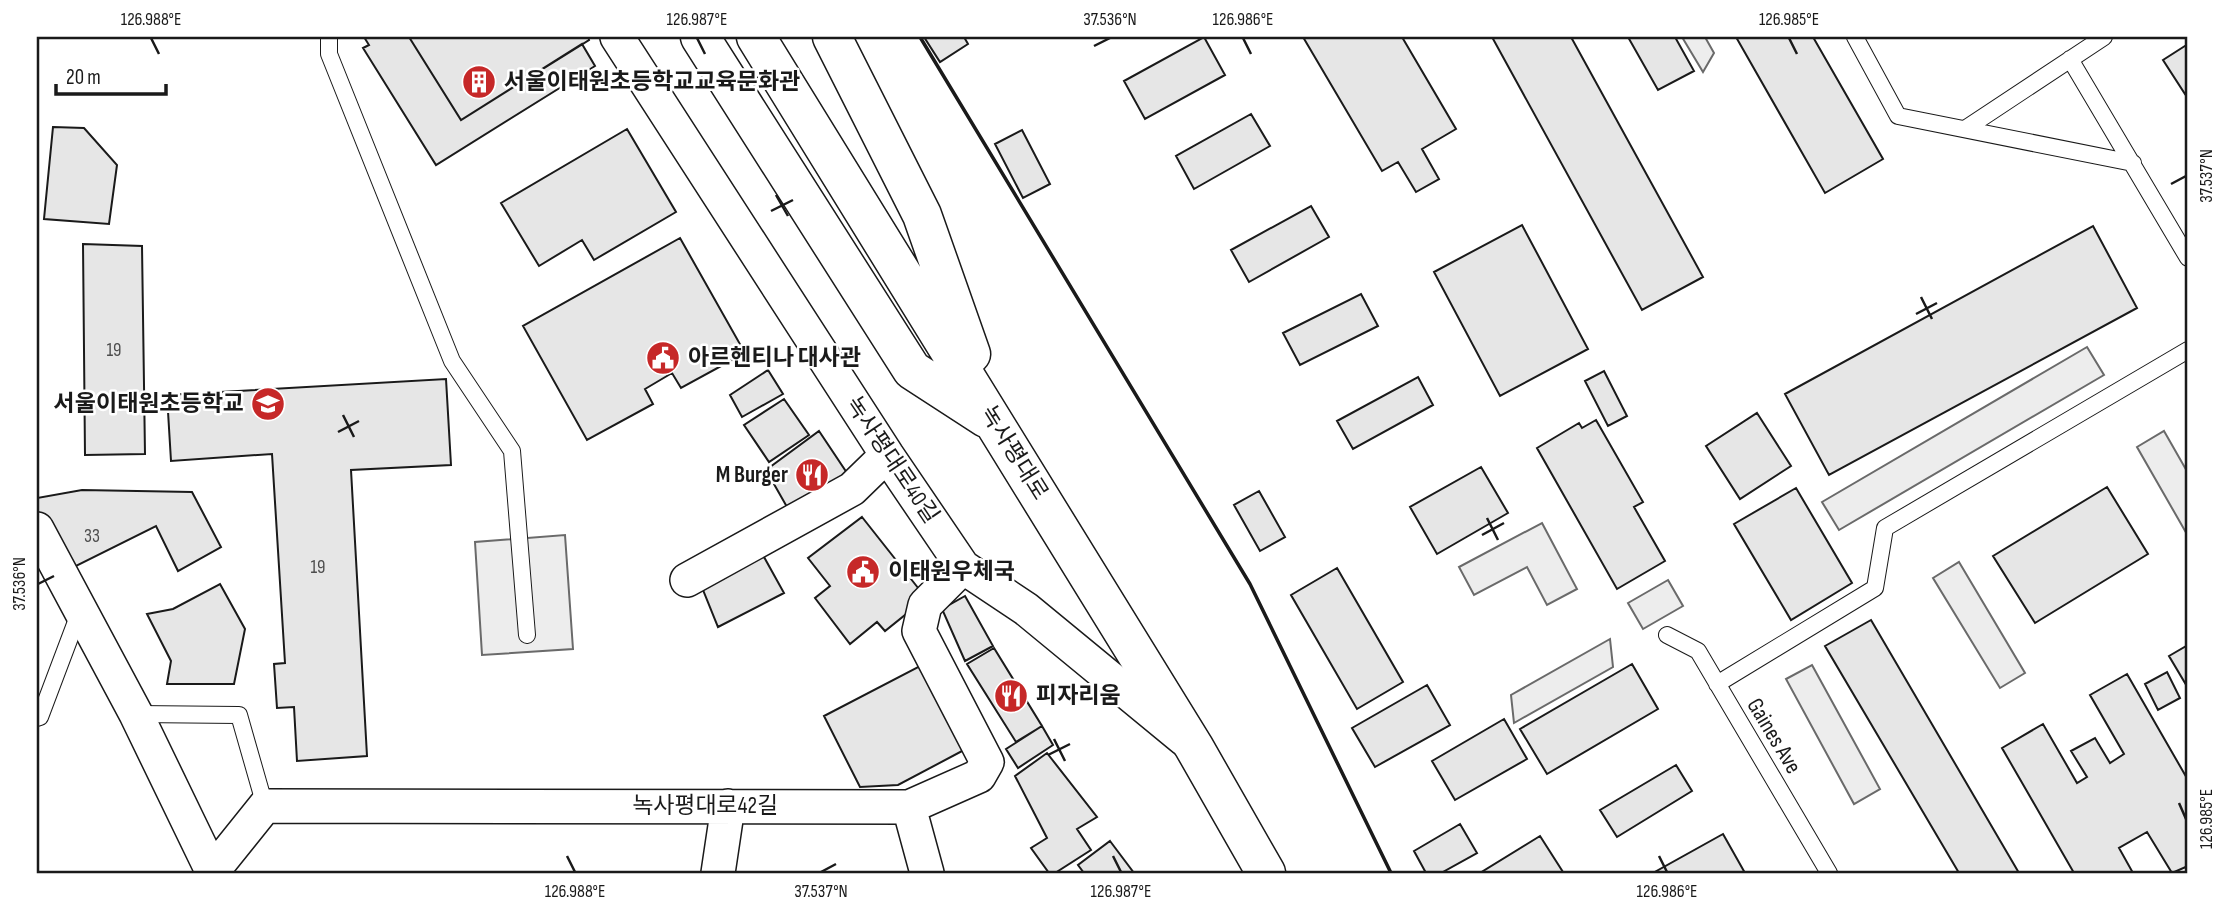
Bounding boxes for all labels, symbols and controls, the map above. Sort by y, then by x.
text: 126.988°E [121,9,181,30]
text: 126.987°E [667,9,727,30]
text: 37.536°N [1083,9,1137,30]
text: 126.986°E [1213,9,1273,30]
text: 126.985°E [1759,9,1819,30]
scale bar [56,52,166,96]
building icon: 서울이태원초등학교교육문화관 [460,63,498,101]
text: 20 m [66,65,101,90]
place label: 서울이태원초등학교교육문화관 [504,68,800,96]
text: 37.537°N [2196,149,2217,203]
house number: 19 [106,339,122,362]
public building icon: 아르헨티나 대사관 [644,339,682,377]
place label: 아르헨티나 대사관 [688,344,861,372]
school or university icon: 서울이태원초등학교 [249,385,287,423]
place label: 서울이태원초등학교 [54,390,244,418]
street label: 녹사평대로40길 [839,391,945,529]
street label: 녹사평대로 [974,401,1054,505]
restaurant icon: M Burger [793,456,831,494]
place label: M Burger [716,461,788,489]
house number: 33 [84,525,100,548]
public building icon: 이태원우체국 [844,553,882,591]
house number: 19 [310,556,326,579]
text: 37.536°N [9,557,30,611]
place label: 이태원우체국 [888,558,1015,586]
restaurant icon: 피자리움 [992,677,1030,715]
place label: 피자리움 [1036,682,1121,710]
street label: Gaines Ave [1741,693,1807,779]
text: 126.985°E [2196,789,2217,849]
street label: 녹사평대로42길 [632,792,778,820]
text: 126.988°E [545,881,605,902]
text: 37.537°N [794,881,848,902]
text: 126.987°E [1091,881,1151,902]
text: 126.986°E [1637,881,1697,902]

